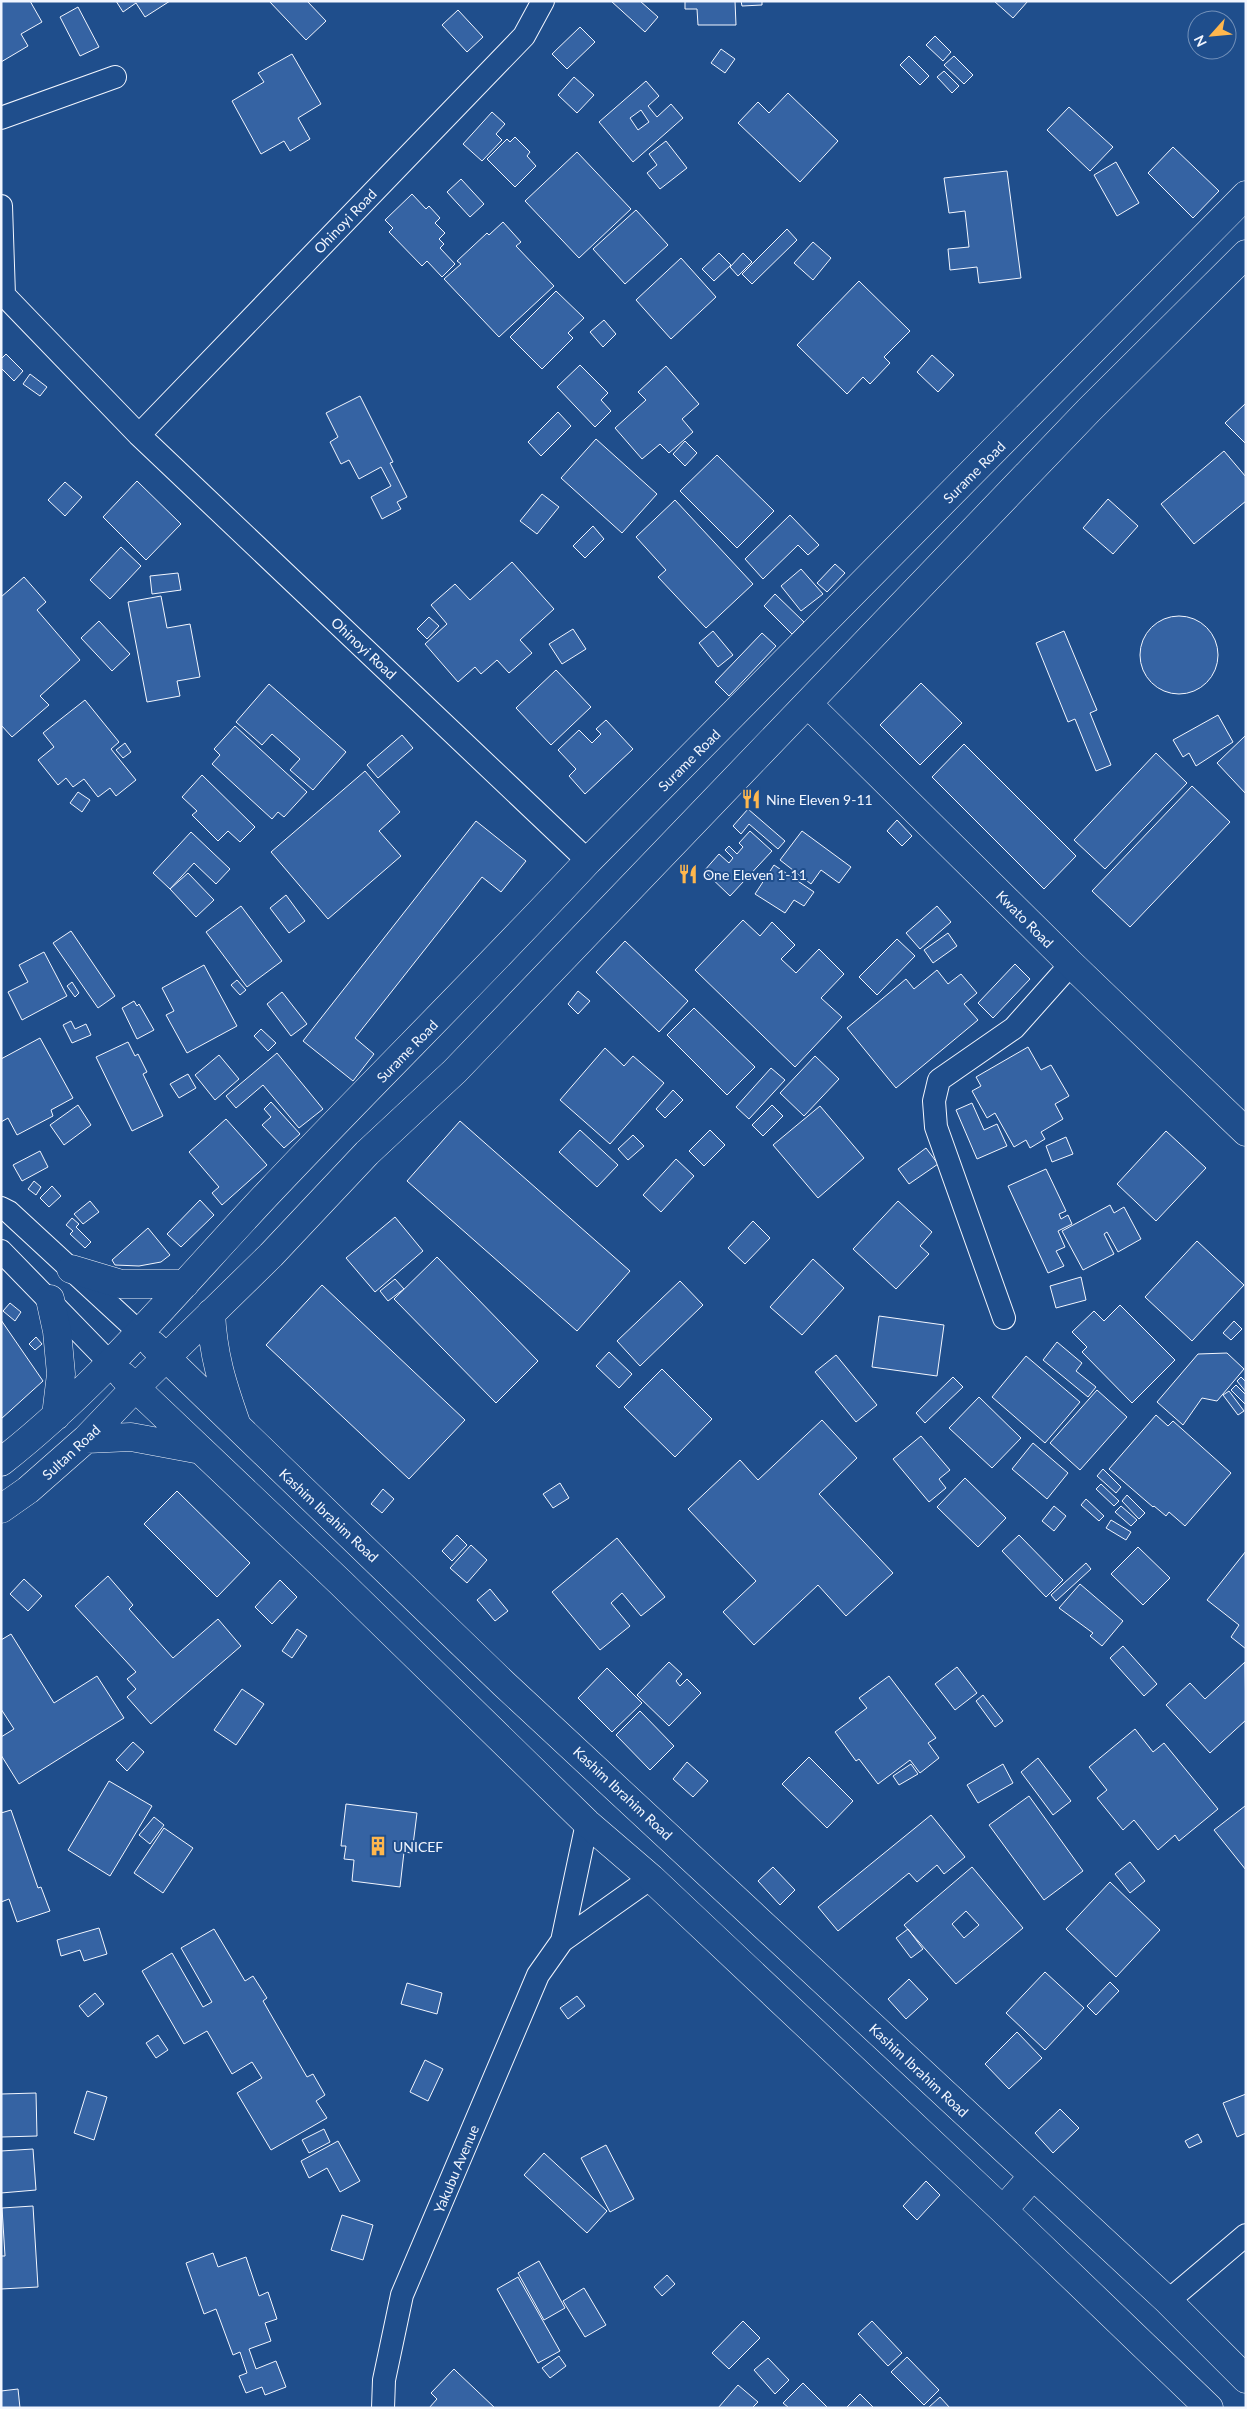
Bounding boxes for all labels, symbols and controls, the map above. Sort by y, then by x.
north arrow [1187,10,1237,60]
text: N [1190,32,1210,50]
street label: Ohinoyi Road [310,185,380,257]
street label: Surame Road [939,437,1009,507]
street label: Ohinoyi Road [328,613,400,683]
street label: Surame Road [654,725,724,795]
restaurant icon: Nine Eleven 9-11 [740,788,762,810]
place label: Nine Eleven 9-11 [766,791,873,808]
restaurant icon: One Eleven 1-11 [677,863,699,885]
place label: One Eleven 1-11 [703,866,807,883]
street label: Kwato Road [993,887,1057,951]
street label: Surame Road [373,1016,441,1086]
street label: Sultan Road [39,1421,103,1483]
street label: Kashim Ibrahim Road [276,1465,382,1565]
street label: Kashim Ibrahim Road [570,1743,676,1843]
building icon: UNICEF [367,1835,389,1857]
place label: UNICEF [393,1838,443,1855]
street label: Kashim Ibrahim Road [866,2020,972,2120]
street label: Yakubu Avenue [430,2122,482,2216]

